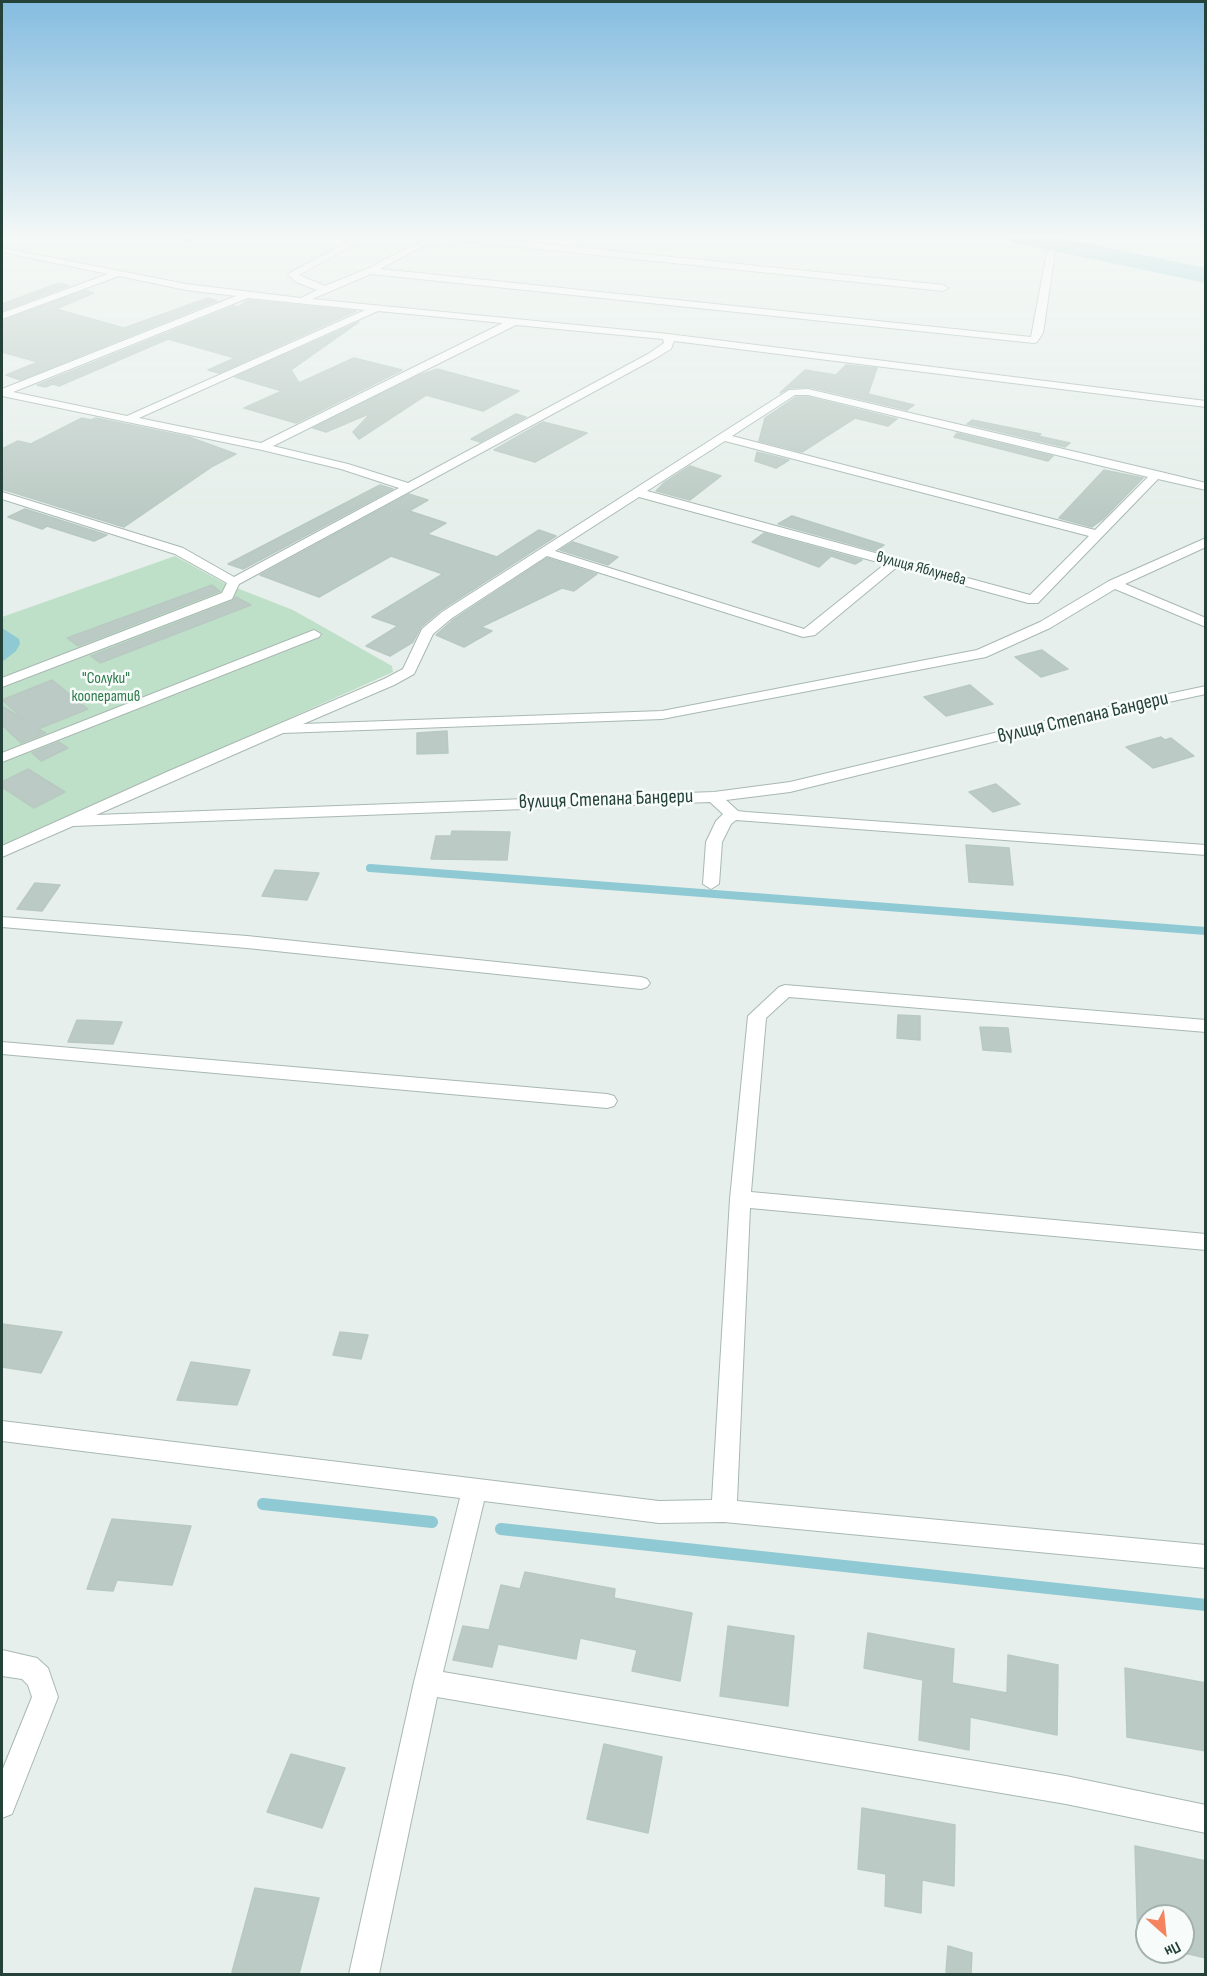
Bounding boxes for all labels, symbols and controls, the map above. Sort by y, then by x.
street label: вулиця Яблунева [874,548,968,590]
park label: "Солуки" кооператив [72,669,140,707]
street label: вулиця Степана Бандери [995,687,1171,749]
street label: вулиця Степана Бандери [518,785,694,815]
north arrow [1135,1904,1195,1964]
text: Пн [1161,1937,1184,1961]

